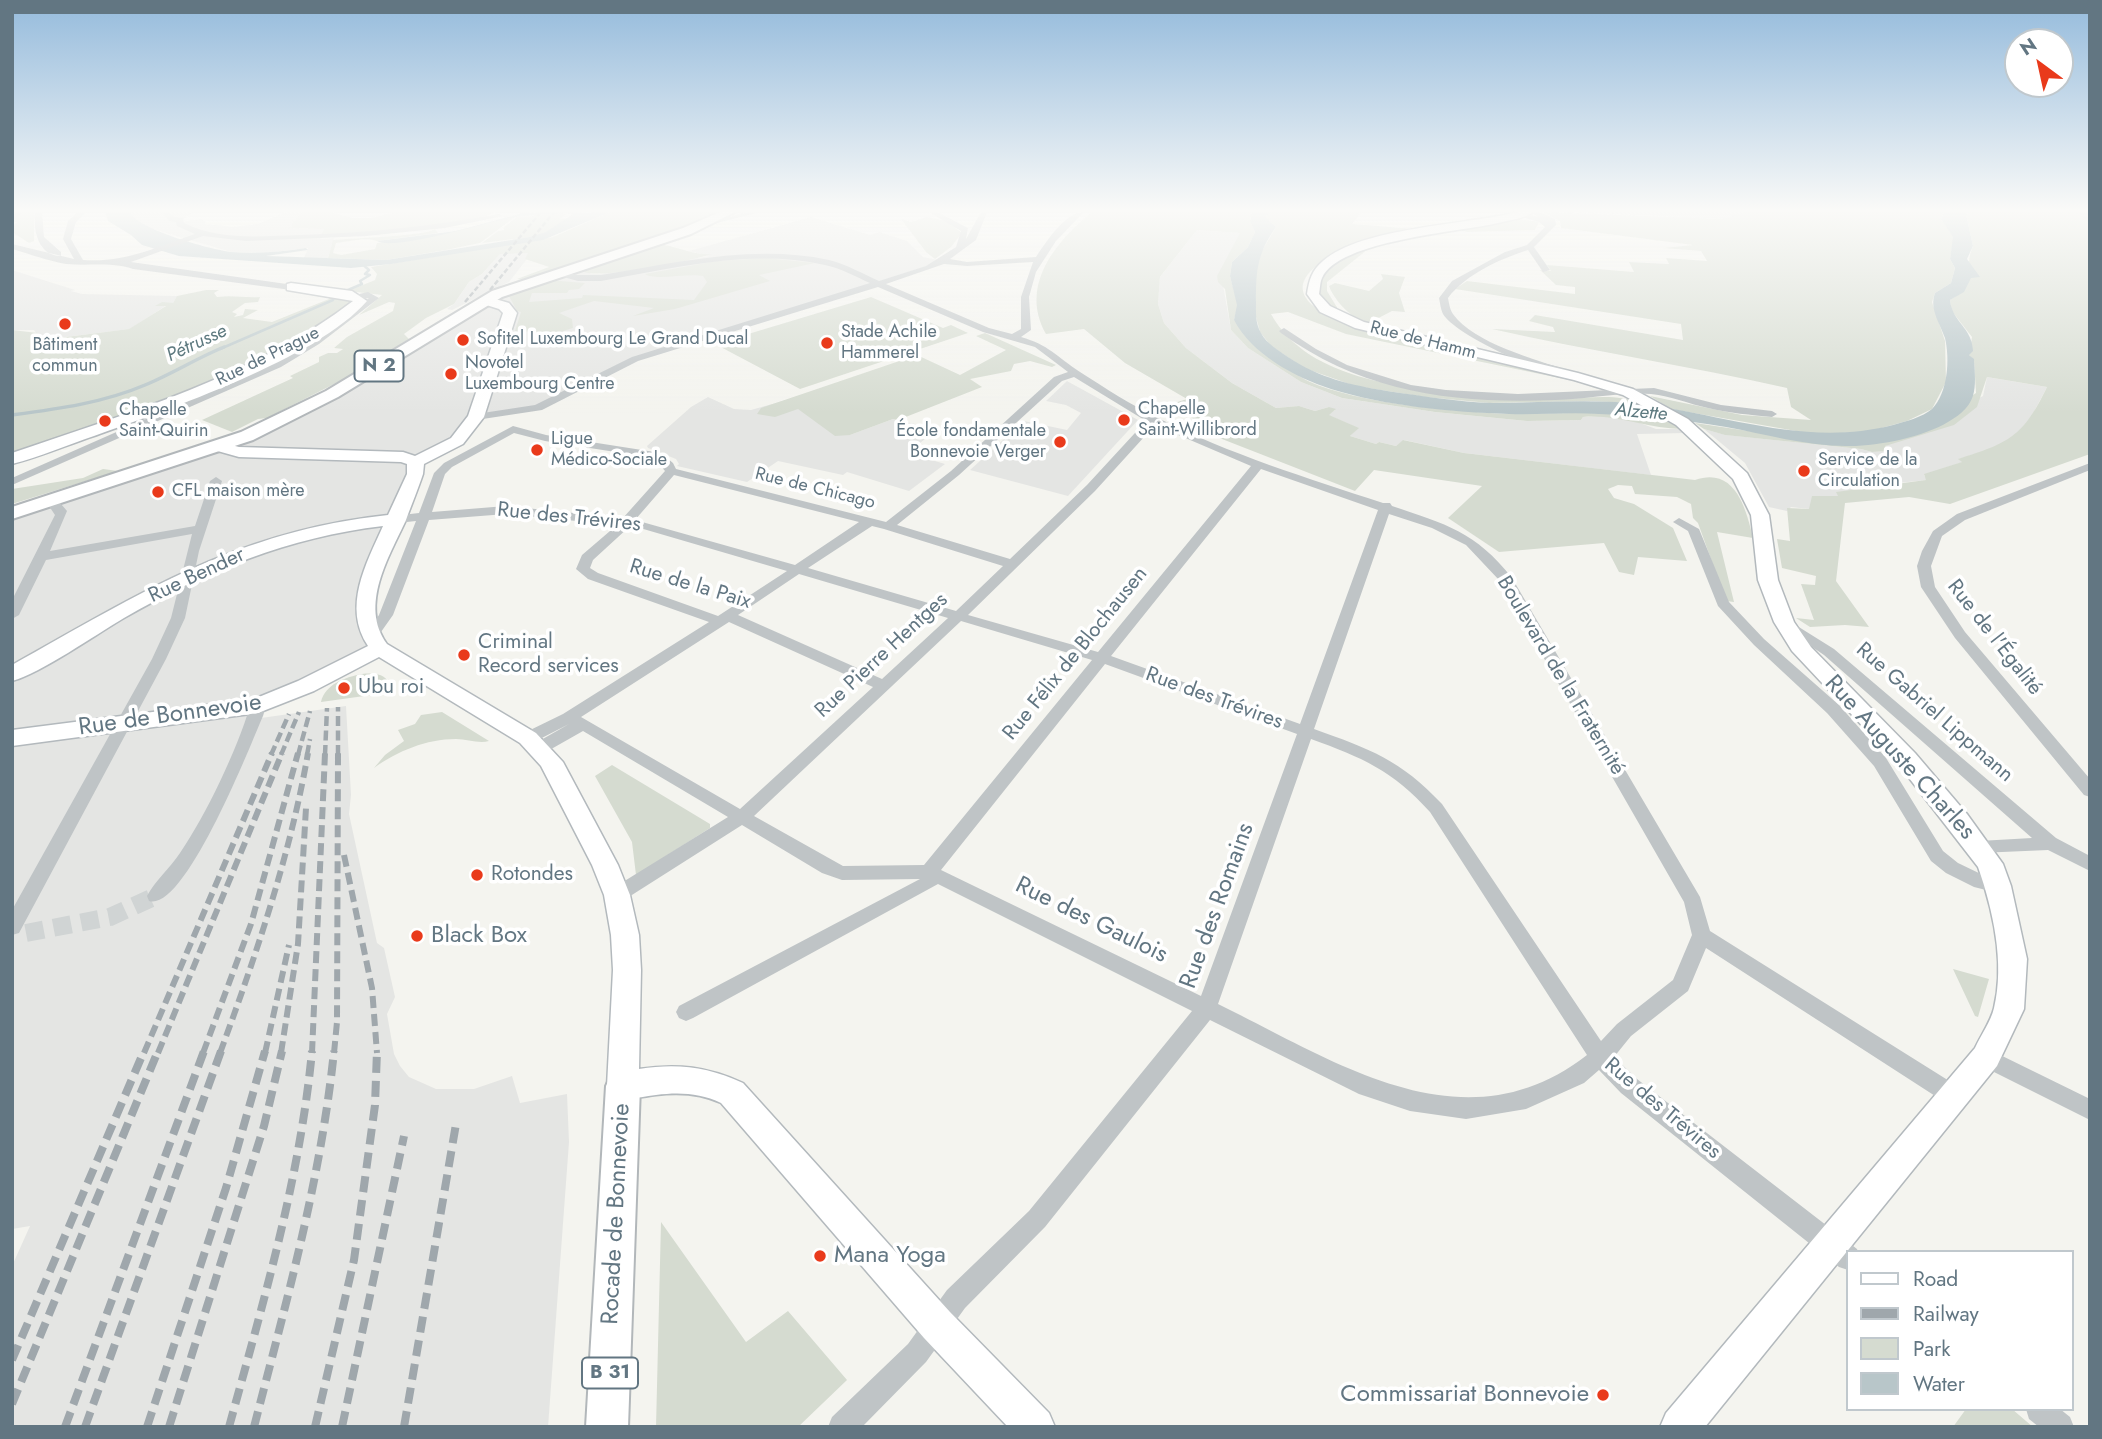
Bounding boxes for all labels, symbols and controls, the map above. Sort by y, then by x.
north arrow [2004,28,2074,98]
text: N [2015,31,2042,62]
marker: Bâtiment commun [57,316,73,332]
street label: Rue de Hamm [1368,317,1478,365]
water label: Pétrusse [163,320,231,368]
place label: Stade Achile Hammerel [841,322,937,364]
street label: Rue de Prague [213,323,323,391]
place label: Sofitel Luxembourg Le Grand Ducal [477,329,748,351]
marker: Sofitel Luxembourg Le Grand Ducal [455,332,471,348]
place label: Bâtiment commun [32,335,98,378]
marker: Stade Achile Hammerel [819,335,835,351]
road number: N 2 [354,350,404,382]
place label: Novotel Luxembourg Centre [465,353,614,396]
marker: Novotel Luxembourg Centre [443,366,459,382]
place label: Chapelle Saint-Willibrord [1138,399,1257,442]
water label: Alzette [1614,399,1668,427]
place label: Chapelle Saint-Quirin [119,400,208,442]
marker: Chapelle Saint-Willibrord [1116,412,1132,428]
marker: Chapelle Saint-Quirin [97,413,113,429]
place label: École fondamentale Bonnevoie Verger [896,421,1046,464]
place label: Ligue Médico-Sociale [551,429,667,472]
marker: École fondamentale Bonnevoie Verger [1052,434,1068,450]
marker: Ligue Médico-Sociale [529,442,545,458]
place label: Service de la Circulation [1818,450,1917,492]
marker: Service de la Circulation [1796,463,1812,479]
street label: Rue de Chicago [753,464,877,514]
place label: CFL maison mère [172,481,305,503]
marker: CFL maison mère [150,484,166,500]
street label: Rue des Trévires [496,498,642,538]
street label: Rue Bender [145,543,249,609]
street label: Rue de la Paix [626,555,754,615]
street label: Rue Félix de Blochausen [998,562,1154,746]
street label: Boulevard de la Fraternité [1491,572,1629,780]
street label: Rue de l'Égalité [1941,575,2047,701]
street label: Rue Pierre Hentges [810,588,954,724]
place label: Criminal Record services [478,630,619,680]
street label: Rue Gabriel Lippmann [1850,638,2018,788]
marker: Criminal Record services [456,647,472,663]
street label: Rue des Trévires [1142,663,1286,735]
street label: Rue Auguste Charles [1818,670,1980,846]
place label: Ubu roi [358,675,424,701]
marker: Ubu roi [336,680,352,696]
street label: Rue de Bonnevoie [77,689,263,743]
street label: Rue des Romains [1175,819,1261,993]
place label: Rotondes [491,862,573,888]
marker: Rotondes [469,867,485,883]
street label: Rue des Gaulois [1010,872,1172,970]
place label: Black Box [431,922,527,950]
marker: Black Box [409,928,425,944]
street label: Rue des Trévires [1599,1053,1725,1165]
street label: Rocade de Bonnevoie [597,1103,637,1325]
place label: Mana Yoga [834,1242,946,1270]
marker: Mana Yoga [812,1248,828,1264]
legend [1846,1250,2074,1411]
text: Road [1913,1264,1958,1294]
text: Railway [1913,1299,1979,1329]
text: Park [1913,1334,1950,1364]
road number: B 31 [582,1358,638,1388]
text: Water [1913,1369,1965,1399]
place label: Commissariat Bonnevoie [1340,1381,1589,1409]
marker: Commissariat Bonnevoie [1595,1387,1611,1403]

